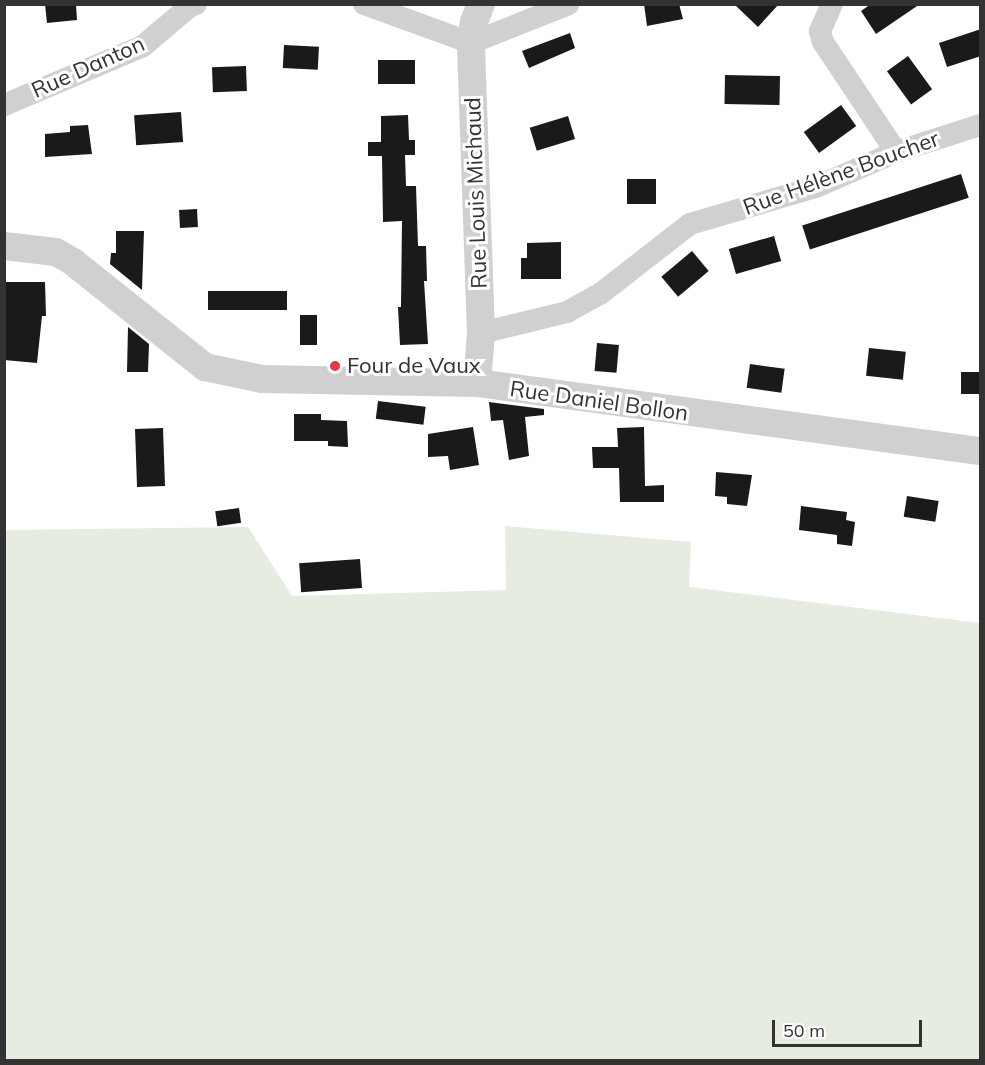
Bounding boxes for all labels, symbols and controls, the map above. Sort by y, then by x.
street label: Rue Danton [27,30,149,104]
street label: Rue Louis Michaud [459,97,493,289]
street label: Rue Hélène Boucher [740,125,942,221]
place label: Four de Vaux [347,353,481,379]
marker: Four de Vaux [328,359,342,373]
street label: Rue Daniel Bollon [508,375,690,427]
scale bar [775,1008,925,1046]
text: 50 m [783,1019,825,1042]

